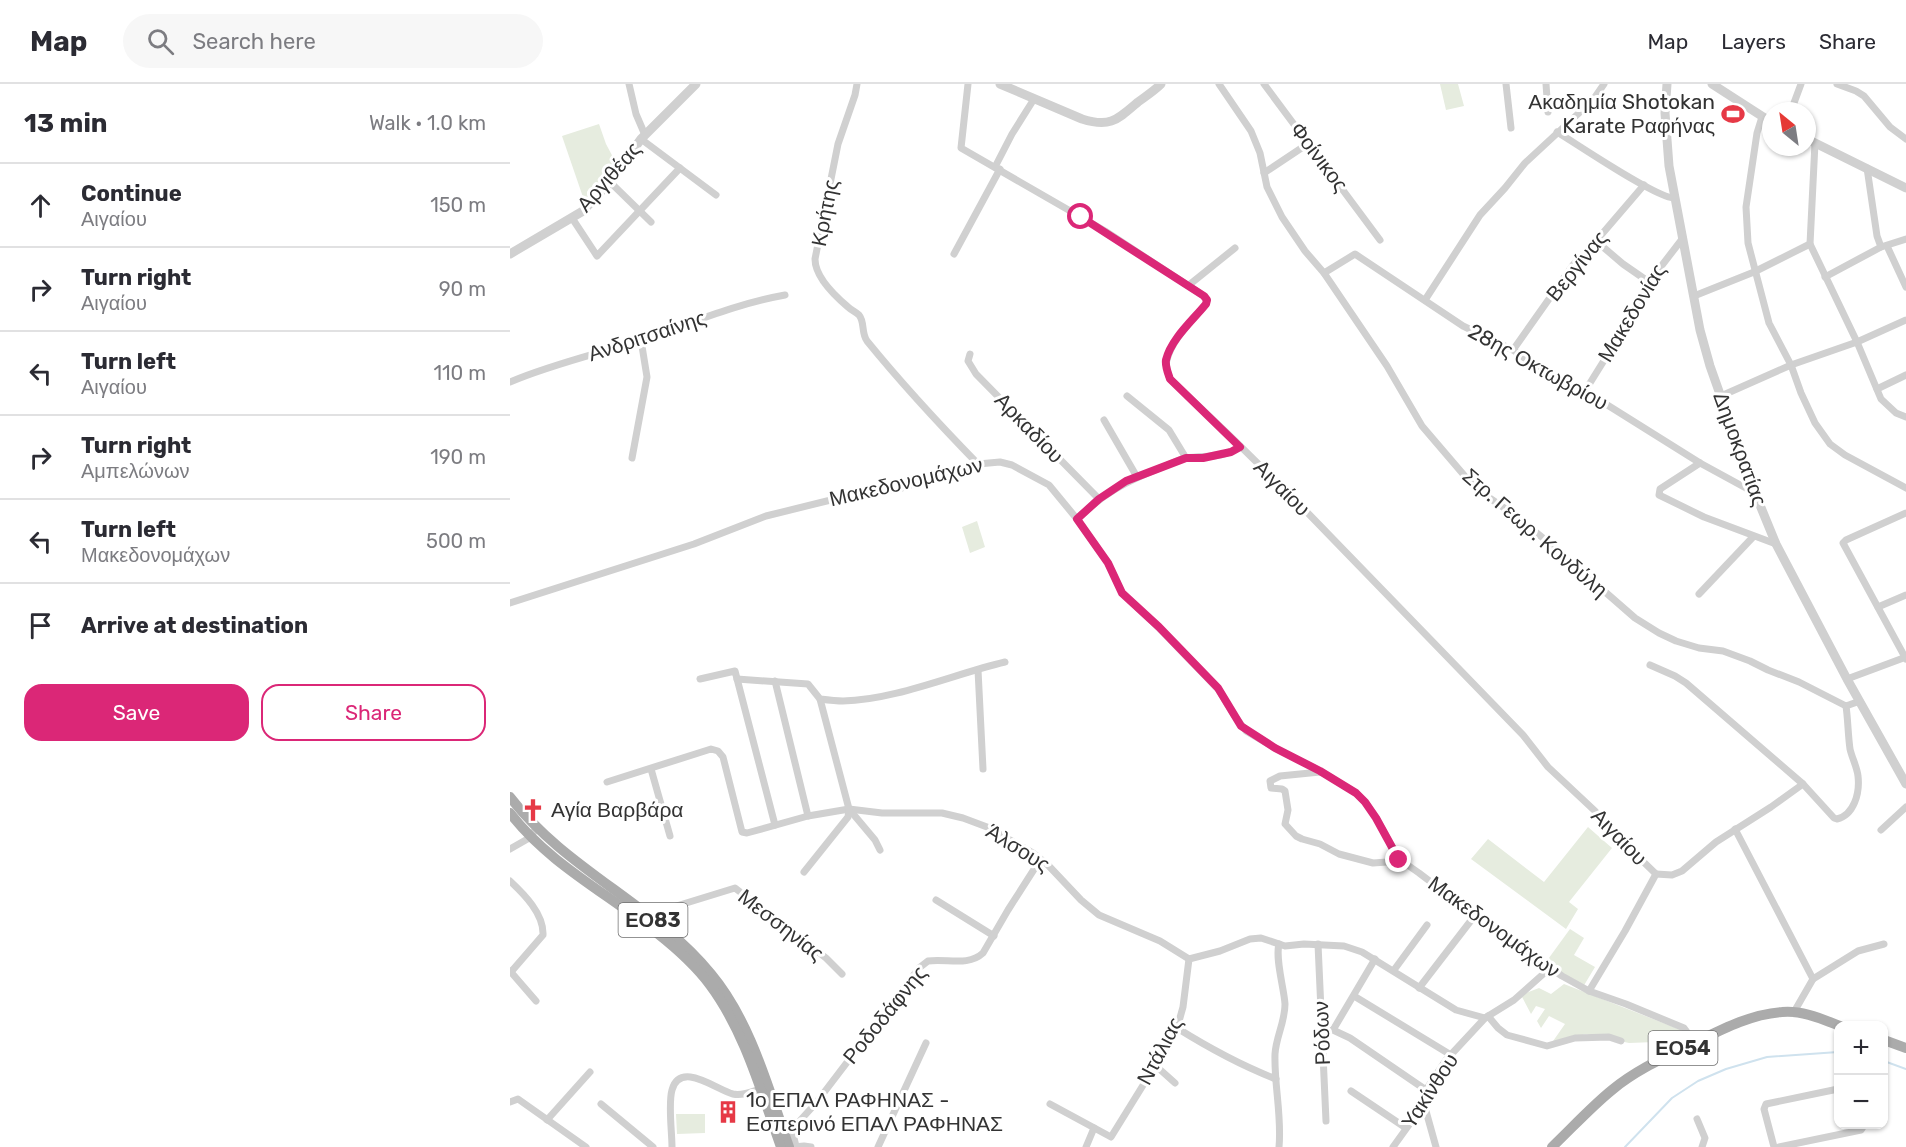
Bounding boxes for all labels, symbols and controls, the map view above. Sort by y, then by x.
search box [123,14,543,68]
text: Map [30,25,87,58]
icon: search [144,25,177,58]
text: Search here [192,28,316,55]
text: Map [1647,29,1688,54]
text: Layers [1721,29,1786,54]
text: Share [1819,29,1876,54]
place label: Ακαδημία Shotokan Karate Ραφήνας [1528,89,1715,138]
sports icon: Ακαδημία Shotokan Karate Ραφήνας [1720,101,1746,127]
north arrow [1762,102,1816,156]
text: 13 min [24,108,108,139]
text: Walk · 1.0 km [369,111,486,135]
street label: Φοίνικος [1285,117,1354,196]
street label: Αργιθέας [571,137,646,217]
street label: Κρήτης [806,177,843,249]
text: Continue [81,180,182,207]
icon: ahead [24,189,57,222]
text: 150 m [430,193,486,217]
route start [1067,203,1093,229]
text: Αιγαίου [81,207,147,231]
street label: Βεργίνας [1541,225,1613,306]
street label: Μακεδονίας [1592,259,1671,366]
text: Turn right [81,264,191,291]
icon: right [24,273,57,306]
text: 90 m [439,277,486,301]
text: Αιγαίου [81,291,147,315]
street label: Ανδριτσαίνης [585,305,709,366]
street label: 28ης Οκτωβρίου [1464,318,1612,415]
text: Turn left [81,348,176,375]
icon: left [24,357,57,390]
text: 110 m [434,361,486,385]
text: Αιγαίου [81,375,147,399]
street label: Αρκαδίου [990,387,1069,468]
street label: Δημοκρατίας [1708,389,1773,509]
text: Turn right [81,432,191,459]
icon: right [24,441,57,474]
text: 190 m [430,445,486,469]
street label: Μακεδονομάχων [827,452,985,511]
street label: Αιγαίου [1249,454,1316,521]
text: Αμπελώνων [81,459,190,483]
street label: Στρ. Γεωρ. Κονδύλη [1458,463,1613,602]
text: Turn left [81,516,176,543]
icon: left [24,525,57,558]
text: 500 m [426,529,486,553]
text: Μακεδονομάχων [81,543,230,567]
icon: arrive [24,609,57,642]
text: Arrive at destination [81,612,308,639]
button: Save [24,684,249,741]
button: Share [261,684,486,741]
church icon: Αγία Βαρβάρα [520,797,546,823]
place label: Αγία Βαρβάρα [551,797,683,822]
street label: Αιγαίου [1586,803,1652,870]
street label: Άλσους [982,818,1055,877]
route end [1385,846,1411,872]
street label: Μακεδονομάχων [1424,870,1565,983]
street label: Μεσσηνίας [733,883,829,966]
road number: ΕΟ83 [618,903,688,937]
street label: Ροδοδάφνης [838,961,932,1069]
street label: Ρόδων [1308,1000,1335,1066]
street label: Ντάλιας [1131,1013,1188,1089]
map controls [1834,1021,1888,1129]
button: + [1834,1021,1888,1075]
road number: ΕΟ54 [1648,1031,1718,1065]
street label: Υακίνθου [1396,1048,1463,1133]
button: − [1834,1075,1888,1129]
place label: 1ο ΕΠΑΛ ΡΑΦΗΝΑΣ - Εσπερινό ΕΠΑΛ ΡΑΦΗΝΑΣ [746,1087,1003,1136]
building icon: 1ο ΕΠΑΛ ΡΑΦΗΝΑΣ - Εσπερινό ΕΠΑΛ ΡΑΦΗΝΑΣ [715,1099,741,1125]

